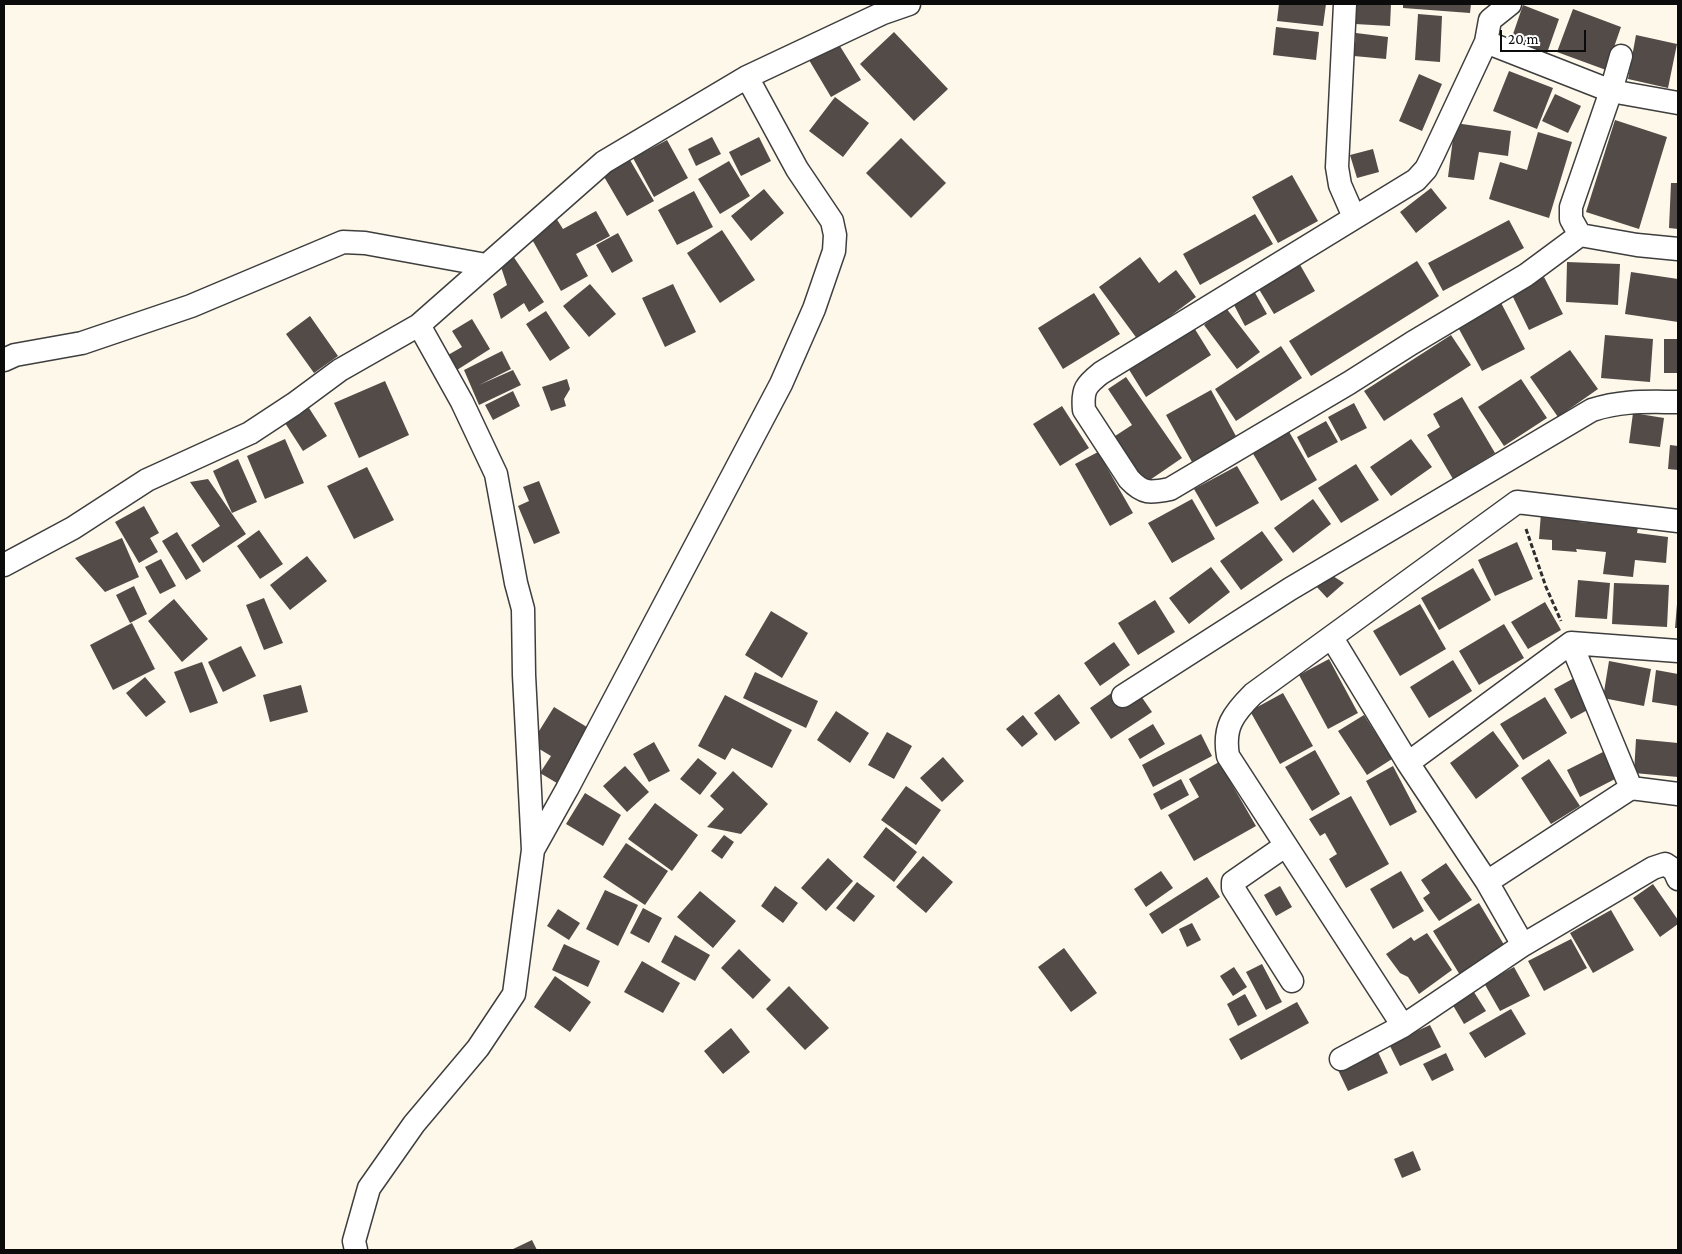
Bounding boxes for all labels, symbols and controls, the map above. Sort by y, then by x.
scale bar [1502,20,1588,52]
text: 20 m [1508,31,1539,47]

